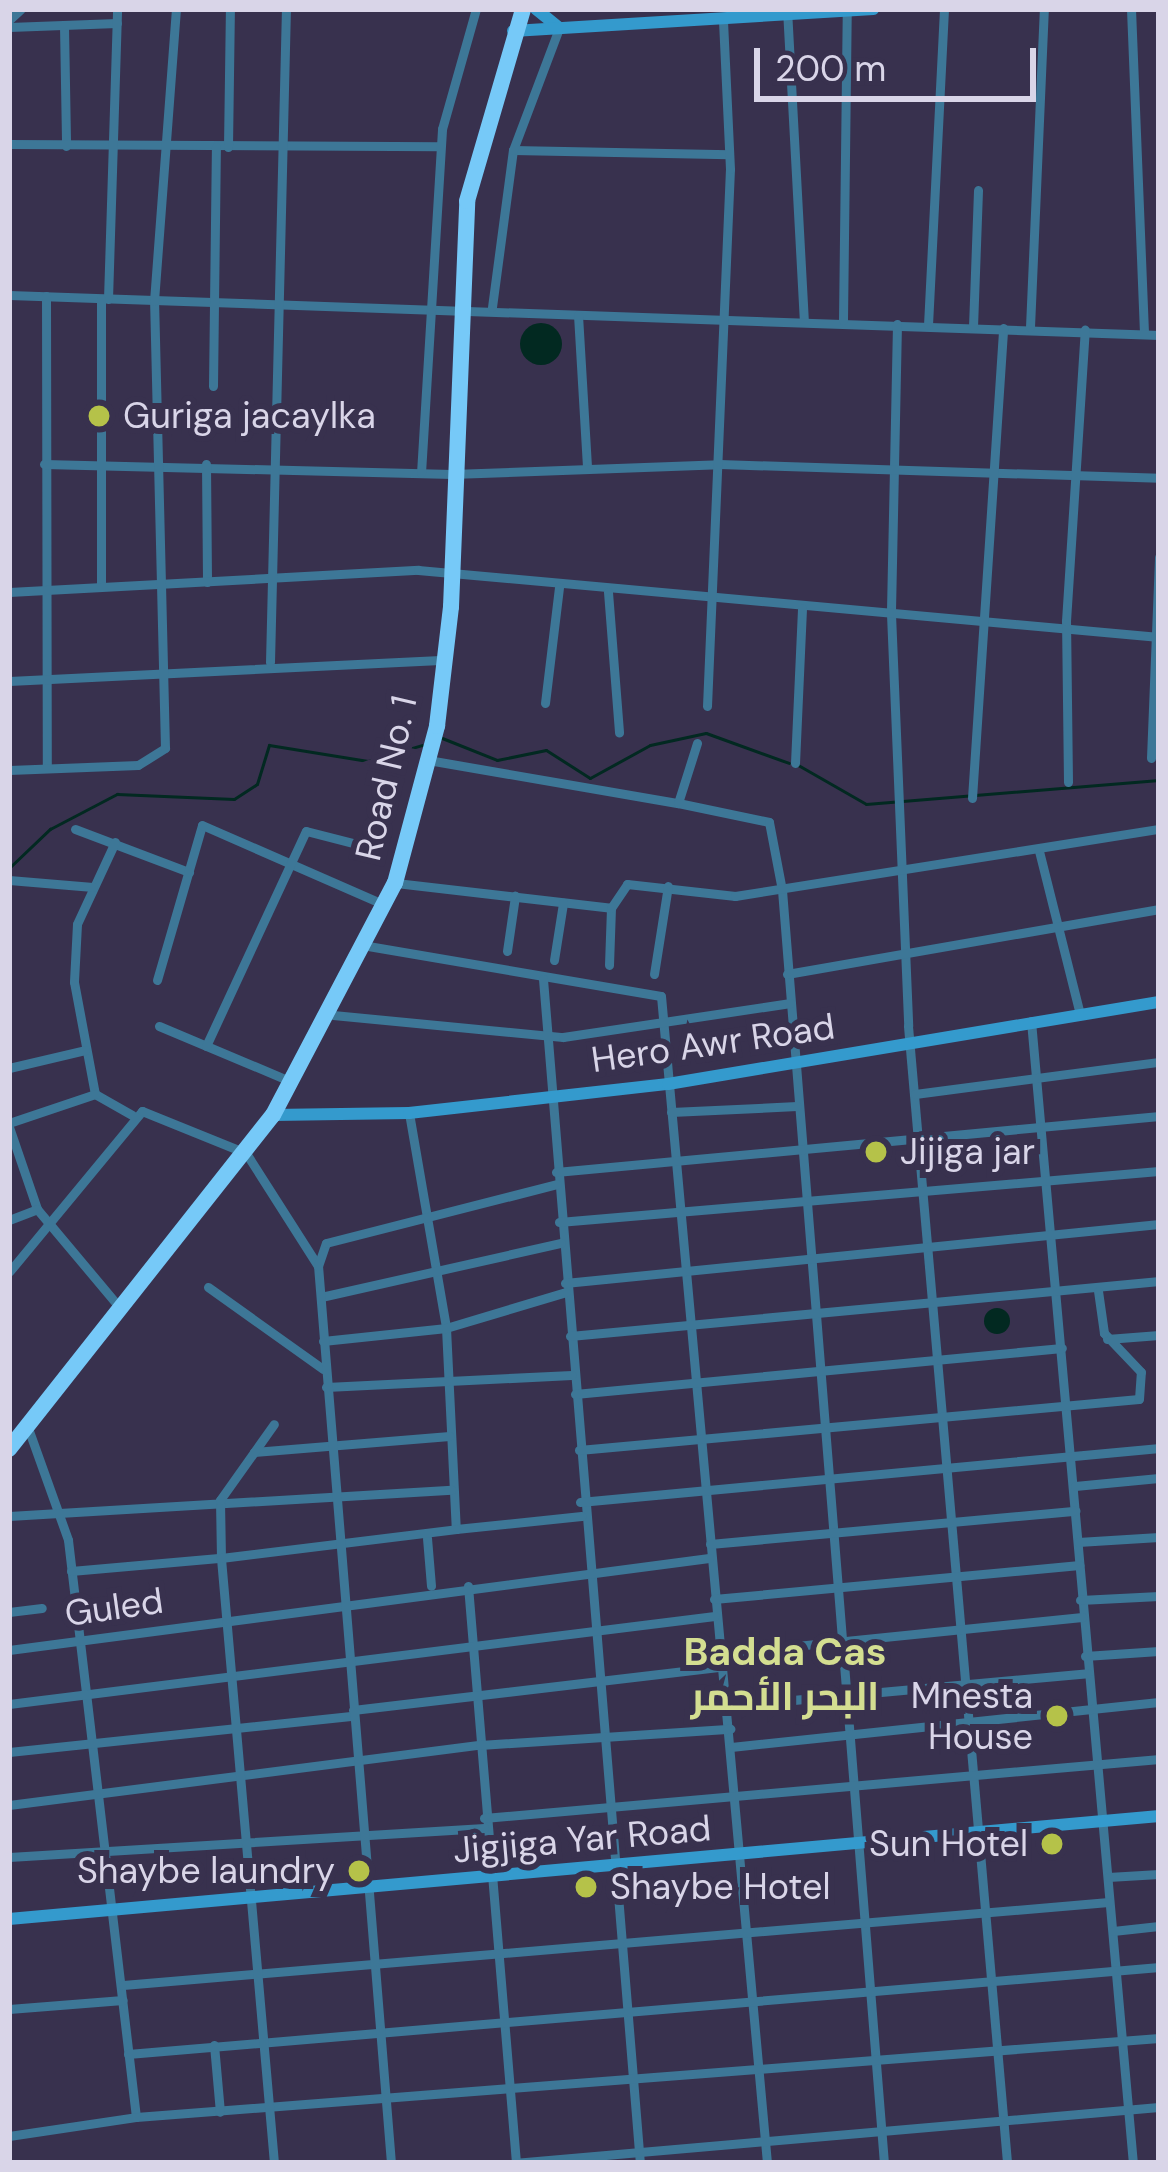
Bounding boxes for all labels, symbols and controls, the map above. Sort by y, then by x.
scale bar [760,24,1042,98]
text: 200 m [775,45,886,92]
place label: Guriga jacaylka [123,394,376,438]
marker: Guriga jacaylka [86,403,112,429]
street label: Road No. 1 [346,692,426,864]
street label: Hero Awr Road [589,1005,837,1081]
place label: Jijiga jar [900,1130,1035,1174]
marker: Jijiga jar [863,1139,889,1165]
street label: Guled [62,1579,166,1635]
district label: Badda Cas البحر الأحمر [683,1630,887,1721]
place label: Mnesta House [911,1673,1033,1758]
marker: Mnesta House [1044,1703,1070,1729]
street label: Jigjiga Yar Road [451,1806,713,1872]
place label: Sun Hotel [869,1822,1028,1866]
marker: Sun Hotel [1039,1831,1065,1857]
place label: Shaybe laundry [77,1849,335,1893]
marker: Shaybe laundry [346,1858,372,1884]
place label: Shaybe Hotel [610,1865,830,1909]
marker: Shaybe Hotel [573,1874,599,1900]

